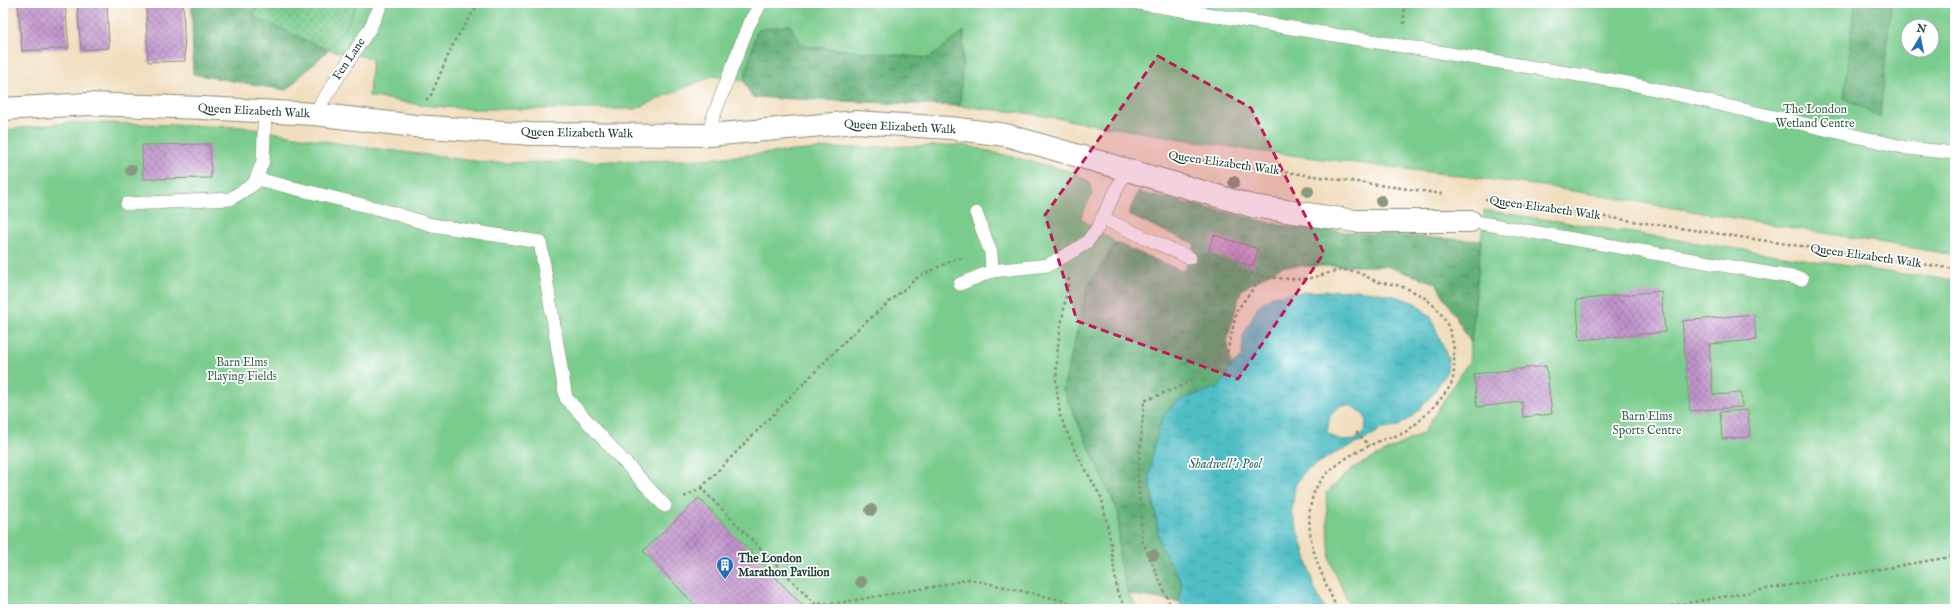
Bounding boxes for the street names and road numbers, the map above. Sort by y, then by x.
street label: Fen Lane [329,35,369,83]
street label: Queen Elizabeth Walk [198,101,311,121]
street label: Queen Elizabeth Walk [844,117,957,137]
street label: Queen Elizabeth Walk [521,125,634,141]
street label: Queen Elizabeth Walk [1167,148,1281,178]
street label: Queen Elizabeth Walk [1488,193,1602,223]
street label: Queen Elizabeth Walk [1809,241,1923,271]

